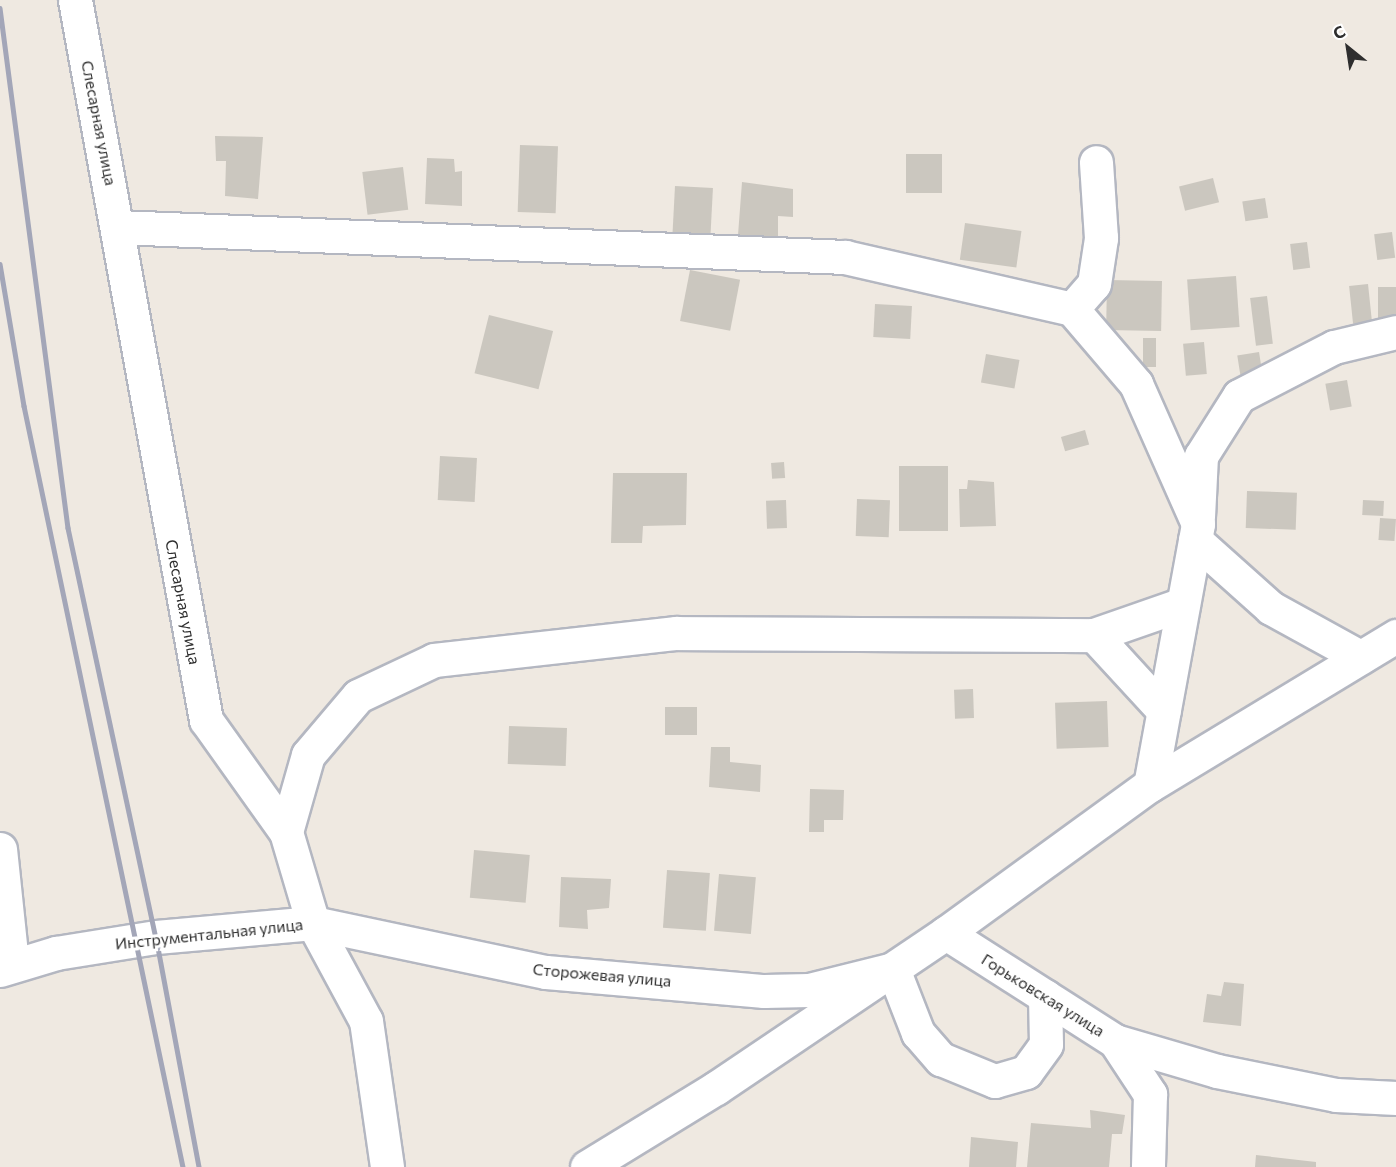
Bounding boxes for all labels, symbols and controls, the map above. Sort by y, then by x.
north arrow [1318,18,1378,78]
text: С [1329,21,1348,43]
street label: Слесарная улица [77,59,121,187]
street label: Слесарная улица [161,538,205,666]
street label: Инструментальная улица [114,915,304,953]
street label: Горьковская улица [978,949,1108,1041]
street label: Сторожевая улица [532,959,672,991]

